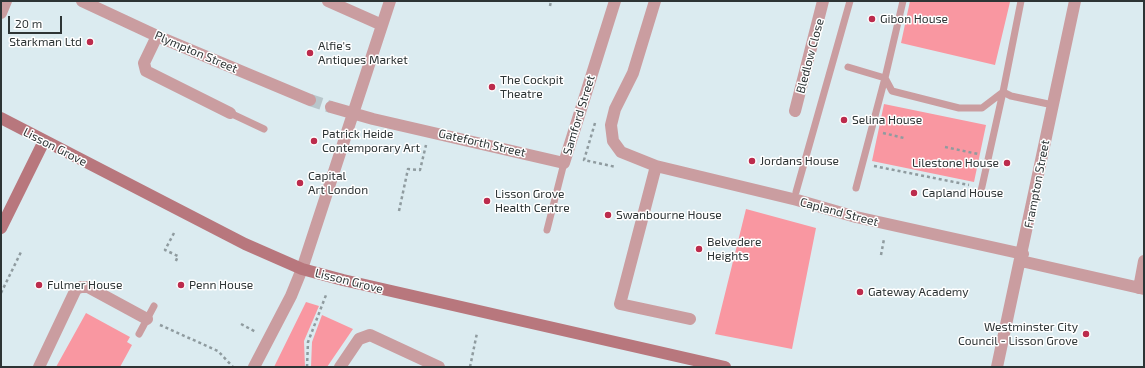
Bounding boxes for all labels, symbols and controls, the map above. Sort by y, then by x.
scale bar [10,8,64,34]
place label: Gibon House [880,12,948,26]
marker: Gibon House [867,14,877,24]
text: 20 m [15,16,42,30]
street label: Bledlow Close [793,17,827,95]
street label: Plympton Street [152,28,240,76]
place label: Starkman Ltd [9,35,82,49]
marker: Starkman Ltd [85,37,95,47]
place label: Alfie's Antiques Market [318,39,408,67]
marker: Alfie's Antiques Market [305,48,315,58]
place label: The Cockpit Theatre [500,73,563,101]
street label: Samford Street [560,73,598,157]
marker: The Cockpit Theatre [487,82,497,92]
place label: Selina House [852,113,922,127]
marker: Selina House [839,115,849,125]
street label: Lisson Grove [21,125,89,169]
street label: Gateforth Street [437,126,527,160]
place label: Patrick Heide Contemporary Art [322,127,420,155]
marker: Patrick Heide Contemporary Art [309,136,319,146]
street label: Frampton Street [1021,139,1053,229]
place label: Jordans House [760,154,839,168]
marker: Jordans House [747,156,757,166]
place label: Lilestone House [912,156,999,170]
marker: Lilestone House [1002,158,1012,168]
place label: Capital Art London [308,169,368,197]
marker: Capital Art London [295,178,305,188]
place label: Capland House [922,186,1003,200]
place label: Lisson Grove Health Centre [495,187,570,215]
marker: Capland House [909,188,919,198]
street label: Capland Street [798,195,880,229]
marker: Lisson Grove Health Centre [482,196,492,206]
place label: Swanbourne House [616,208,722,222]
marker: Swanbourne House [603,210,613,220]
place label: Belvedere Heights [707,235,761,263]
marker: Belvedere Heights [694,244,704,254]
street label: Lisson Grove [314,266,384,296]
place label: Fulmer House [47,278,122,292]
place label: Penn House [189,278,253,292]
marker: Fulmer House [34,280,44,290]
marker: Penn House [176,280,186,290]
place label: Gateway Academy [868,285,969,299]
marker: Gateway Academy [855,287,865,297]
place label: Westminster City Council - Lisson Grove [958,320,1078,348]
marker: Westminster City Council - Lisson Grove [1081,329,1091,339]

